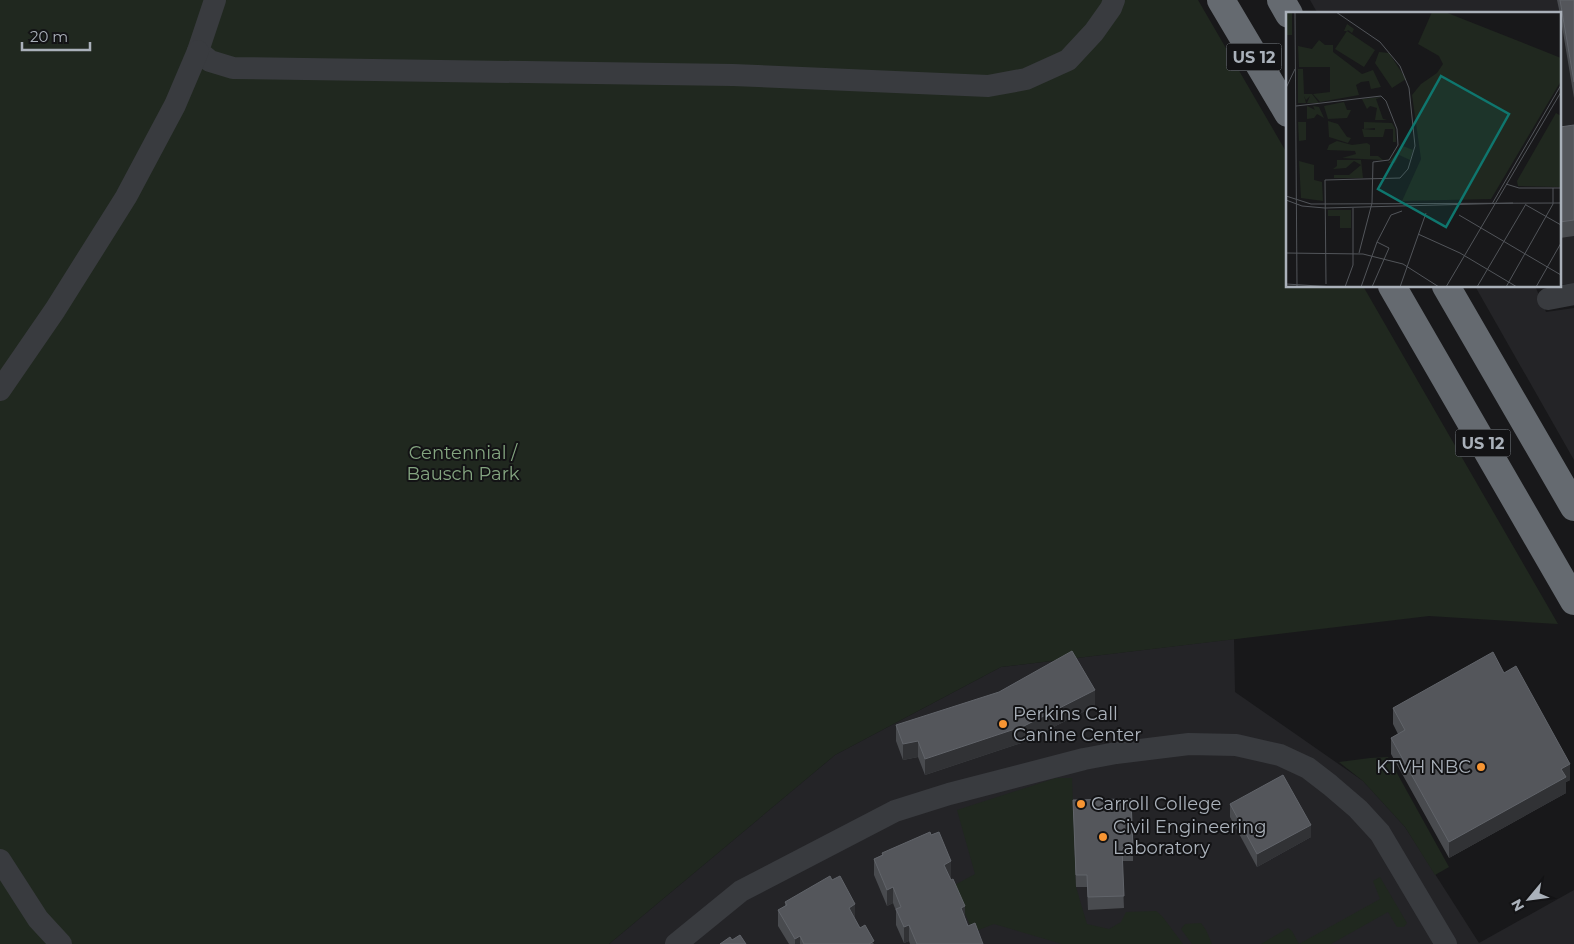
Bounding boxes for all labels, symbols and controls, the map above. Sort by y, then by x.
inset map [1286,12,1562,288]
scale bar [22,20,90,52]
text: 20 m [30,27,68,46]
road number: US 12 [1226,44,1282,70]
road number: US 12 [1456,429,1510,456]
park label: Centennial / Bausch Park [406,442,520,485]
place label: Perkins Call Canine Center [1013,703,1141,746]
marker: Perkins Call Canine Center [997,718,1009,730]
place label: KTVH NBC [1376,756,1471,778]
marker: KTVH NBC [1475,761,1487,773]
place label: Carroll College [1091,793,1222,815]
marker: Carroll College [1075,798,1087,810]
place label: Civil Engineering Laboratory [1113,816,1266,859]
marker: Civil Engineering Laboratory [1097,831,1109,843]
north arrow [1504,874,1554,924]
text: N [1507,896,1528,915]

